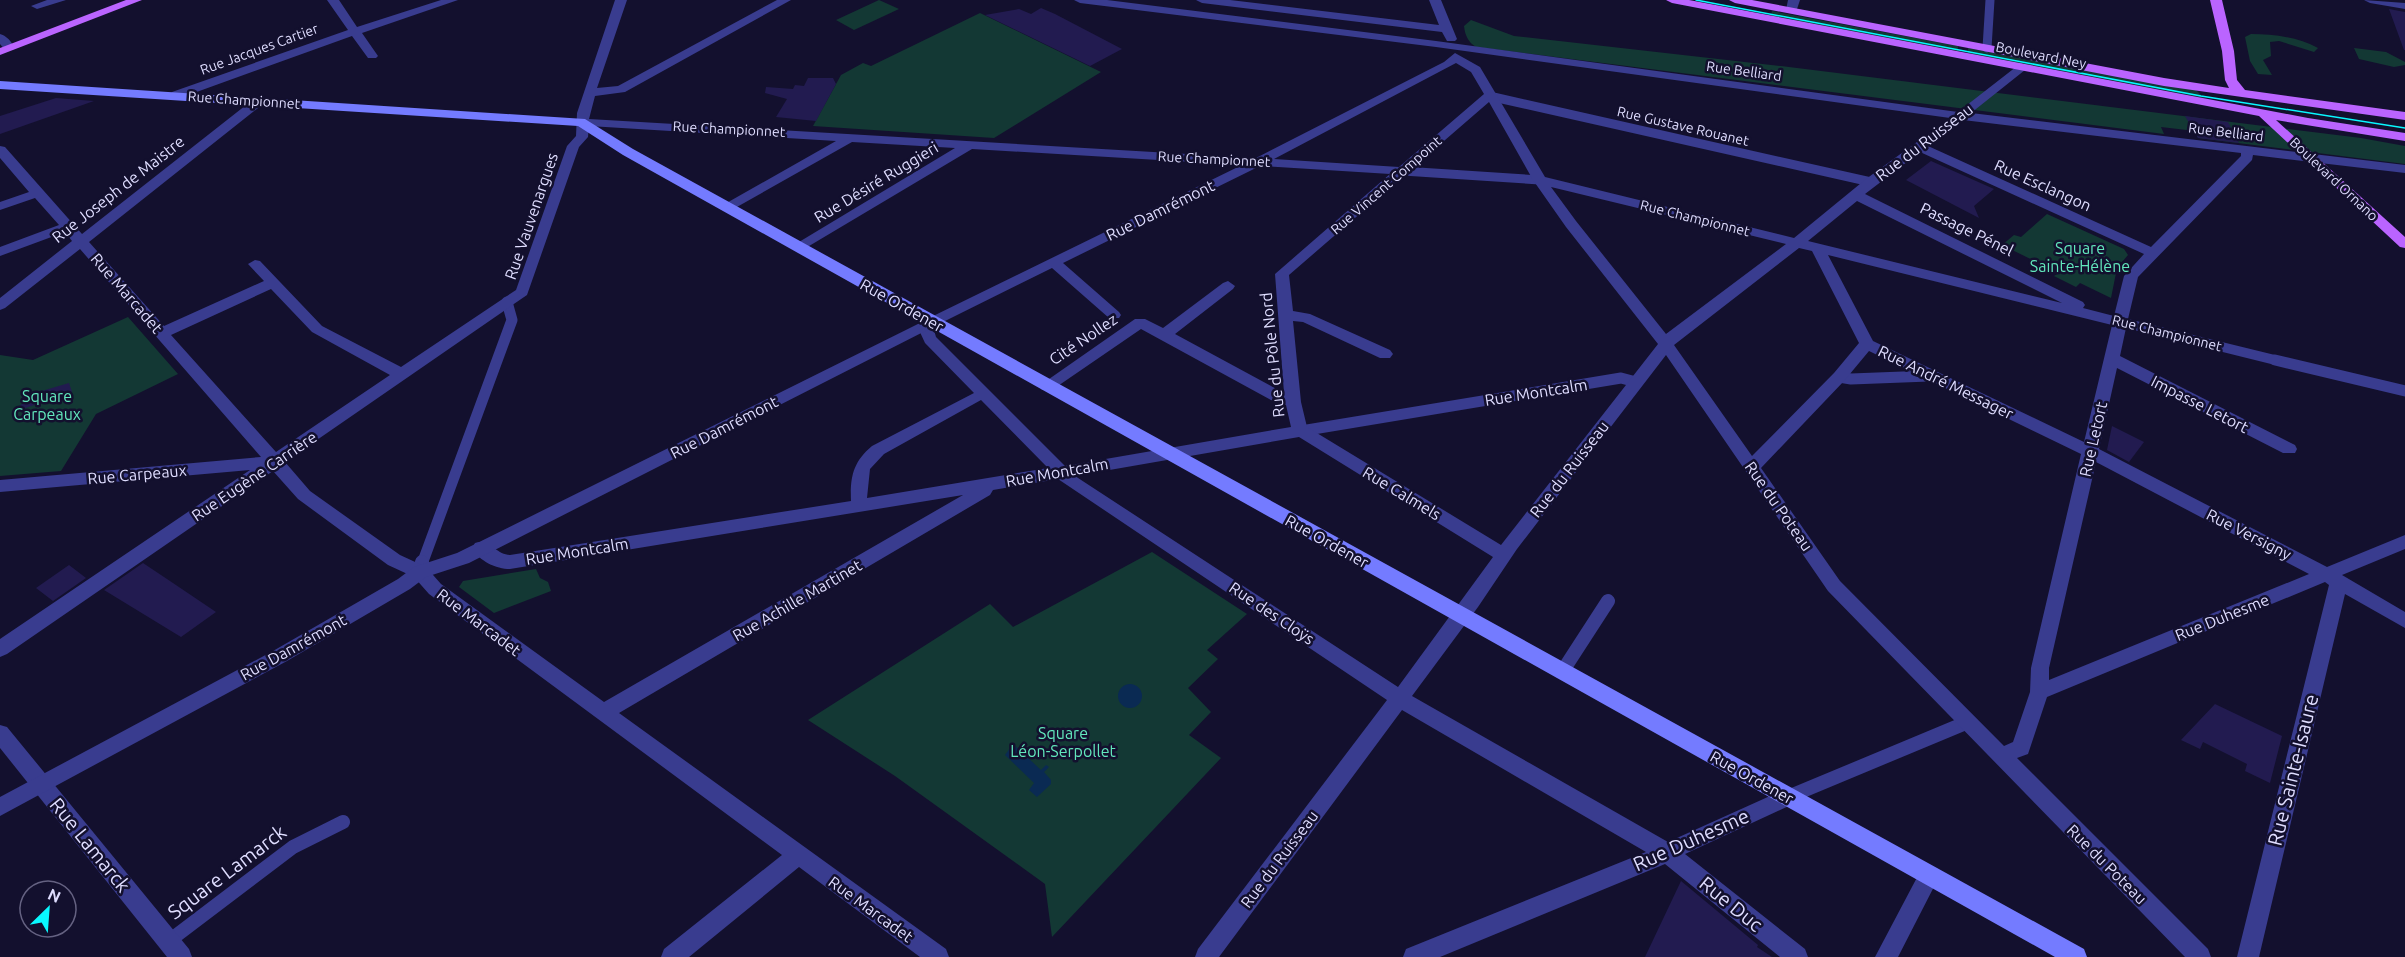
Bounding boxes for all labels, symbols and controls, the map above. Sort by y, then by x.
street label: Rue Jacques Cartier [198,20,321,78]
street label: Boulevard Ney [1994,38,2088,72]
street label: Rue Belliard [1705,58,1783,84]
street label: Rue Championnet [187,88,301,112]
street label: Rue du Ruisseau [1872,100,1976,184]
street label: Rue Gustave Rouanet [1616,103,1751,149]
street label: Rue Championnet [672,118,786,140]
street label: Rue Belliard [2187,119,2265,145]
street label: Rue Joseph de Maistre [48,132,188,246]
street label: Rue Vincent Compoint [1327,132,1445,237]
street label: Boulevard Ornano [2287,134,2381,224]
street label: Rue Désiré Ruggieri [811,138,941,226]
street label: Rue Championnet [1157,148,1271,170]
street label: Rue Vauvenargues [501,150,561,282]
street label: Rue Esclangon [1992,156,2094,214]
street label: Rue Damrémont [1103,176,1218,244]
street label: Rue Championnet [1638,197,1752,239]
street label: Passage Pénel [1917,199,2017,259]
park label: Square Sainte-Hélène [2030,239,2130,275]
street label: Rue Marcadet [87,249,167,337]
street label: Rue Ordener [857,275,947,335]
street label: Rue du Pôle Nord [1256,292,1288,418]
street label: Cité Nollez [1046,310,1120,368]
street label: Rue Championnet [2110,312,2224,354]
street label: Rue André Messager [1876,341,2016,423]
street label: Impasse Letort [2148,372,2252,437]
street label: Rue Montcalm [1483,375,1589,409]
park label: Square Carpeaux [13,387,81,423]
street label: Rue Damrémont [667,392,781,462]
street label: Rue Letort [2076,399,2111,478]
street label: Rue du Ruisseau [1526,417,1612,521]
street label: Rue Eugène Carrière [188,427,320,525]
street label: Rue Montcalm [1004,454,1110,490]
street label: Rue du Poteau [1742,458,1816,554]
street label: Rue Carpeaux [87,461,187,487]
street label: Rue Calmels [1360,463,1444,523]
street label: Rue Versigny [2204,505,2295,563]
street label: Rue Ordener [1282,511,1372,571]
street label: Rue Montcalm [524,534,630,568]
street label: Rue Achille Martinet [729,555,865,644]
street label: Rue des Cloÿs [1226,578,1318,648]
street label: Rue Marcadet [434,585,525,660]
street label: Rue Duhesme [2172,590,2272,644]
street label: Rue Damrémont [237,610,350,684]
street label: Rue Sainte-Isaure [2263,692,2322,848]
park label: Square Léon-Serpollet [1010,724,1117,760]
street label: Rue Ordener [1707,747,1797,807]
street label: Rue Lamarck [45,793,135,896]
street label: Rue Duhesme [1629,804,1752,875]
street label: Rue du Ruisseau [1237,807,1321,911]
street label: Square Lamarck [163,820,290,924]
street label: Rue du Poteau [2064,821,2150,907]
street label: Rue Duc [1695,871,1767,936]
street label: Rue Marcadet [825,872,917,946]
north arrow [18,879,78,939]
text: N [45,885,64,906]

